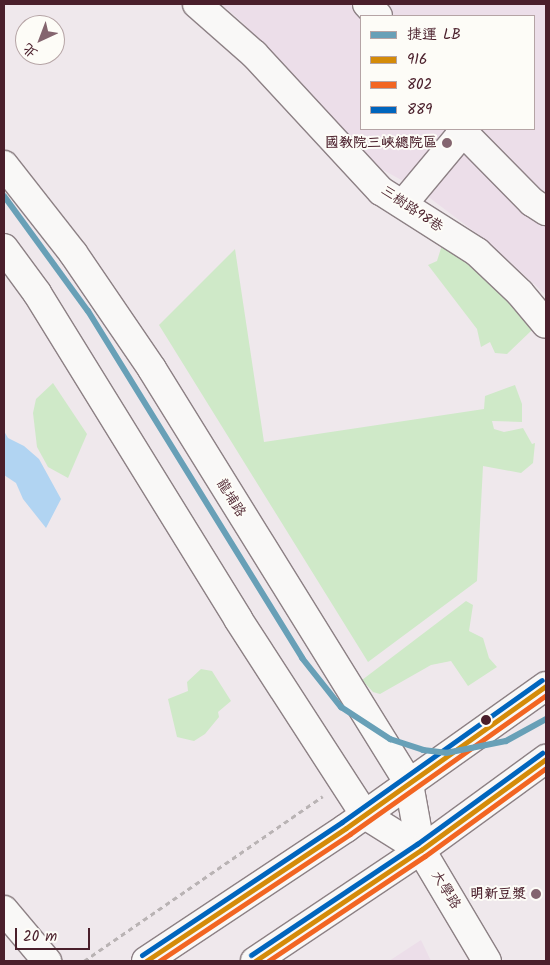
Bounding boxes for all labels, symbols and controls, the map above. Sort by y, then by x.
north arrow [15,15,65,65]
legend [360,15,535,130]
text: 捷運 LB [407,23,461,47]
text: 北 [18,37,43,63]
text: 916 [407,48,427,72]
text: 802 [407,73,432,97]
text: 889 [407,98,432,122]
place label: 國教院三峽總院區 [325,135,437,151]
marker: 國教院三峽總院區 [441,137,453,149]
street label: 三樹路98巷 [378,182,446,236]
street label: 龍埔路 [213,476,249,520]
unlabelled marker [481,715,491,725]
street label: 大學路 [428,868,464,912]
place label: 明新豆漿 [470,886,526,902]
marker: 明新豆漿 [530,888,542,900]
scale bar [18,918,92,950]
text: 20 m [23,925,57,949]

